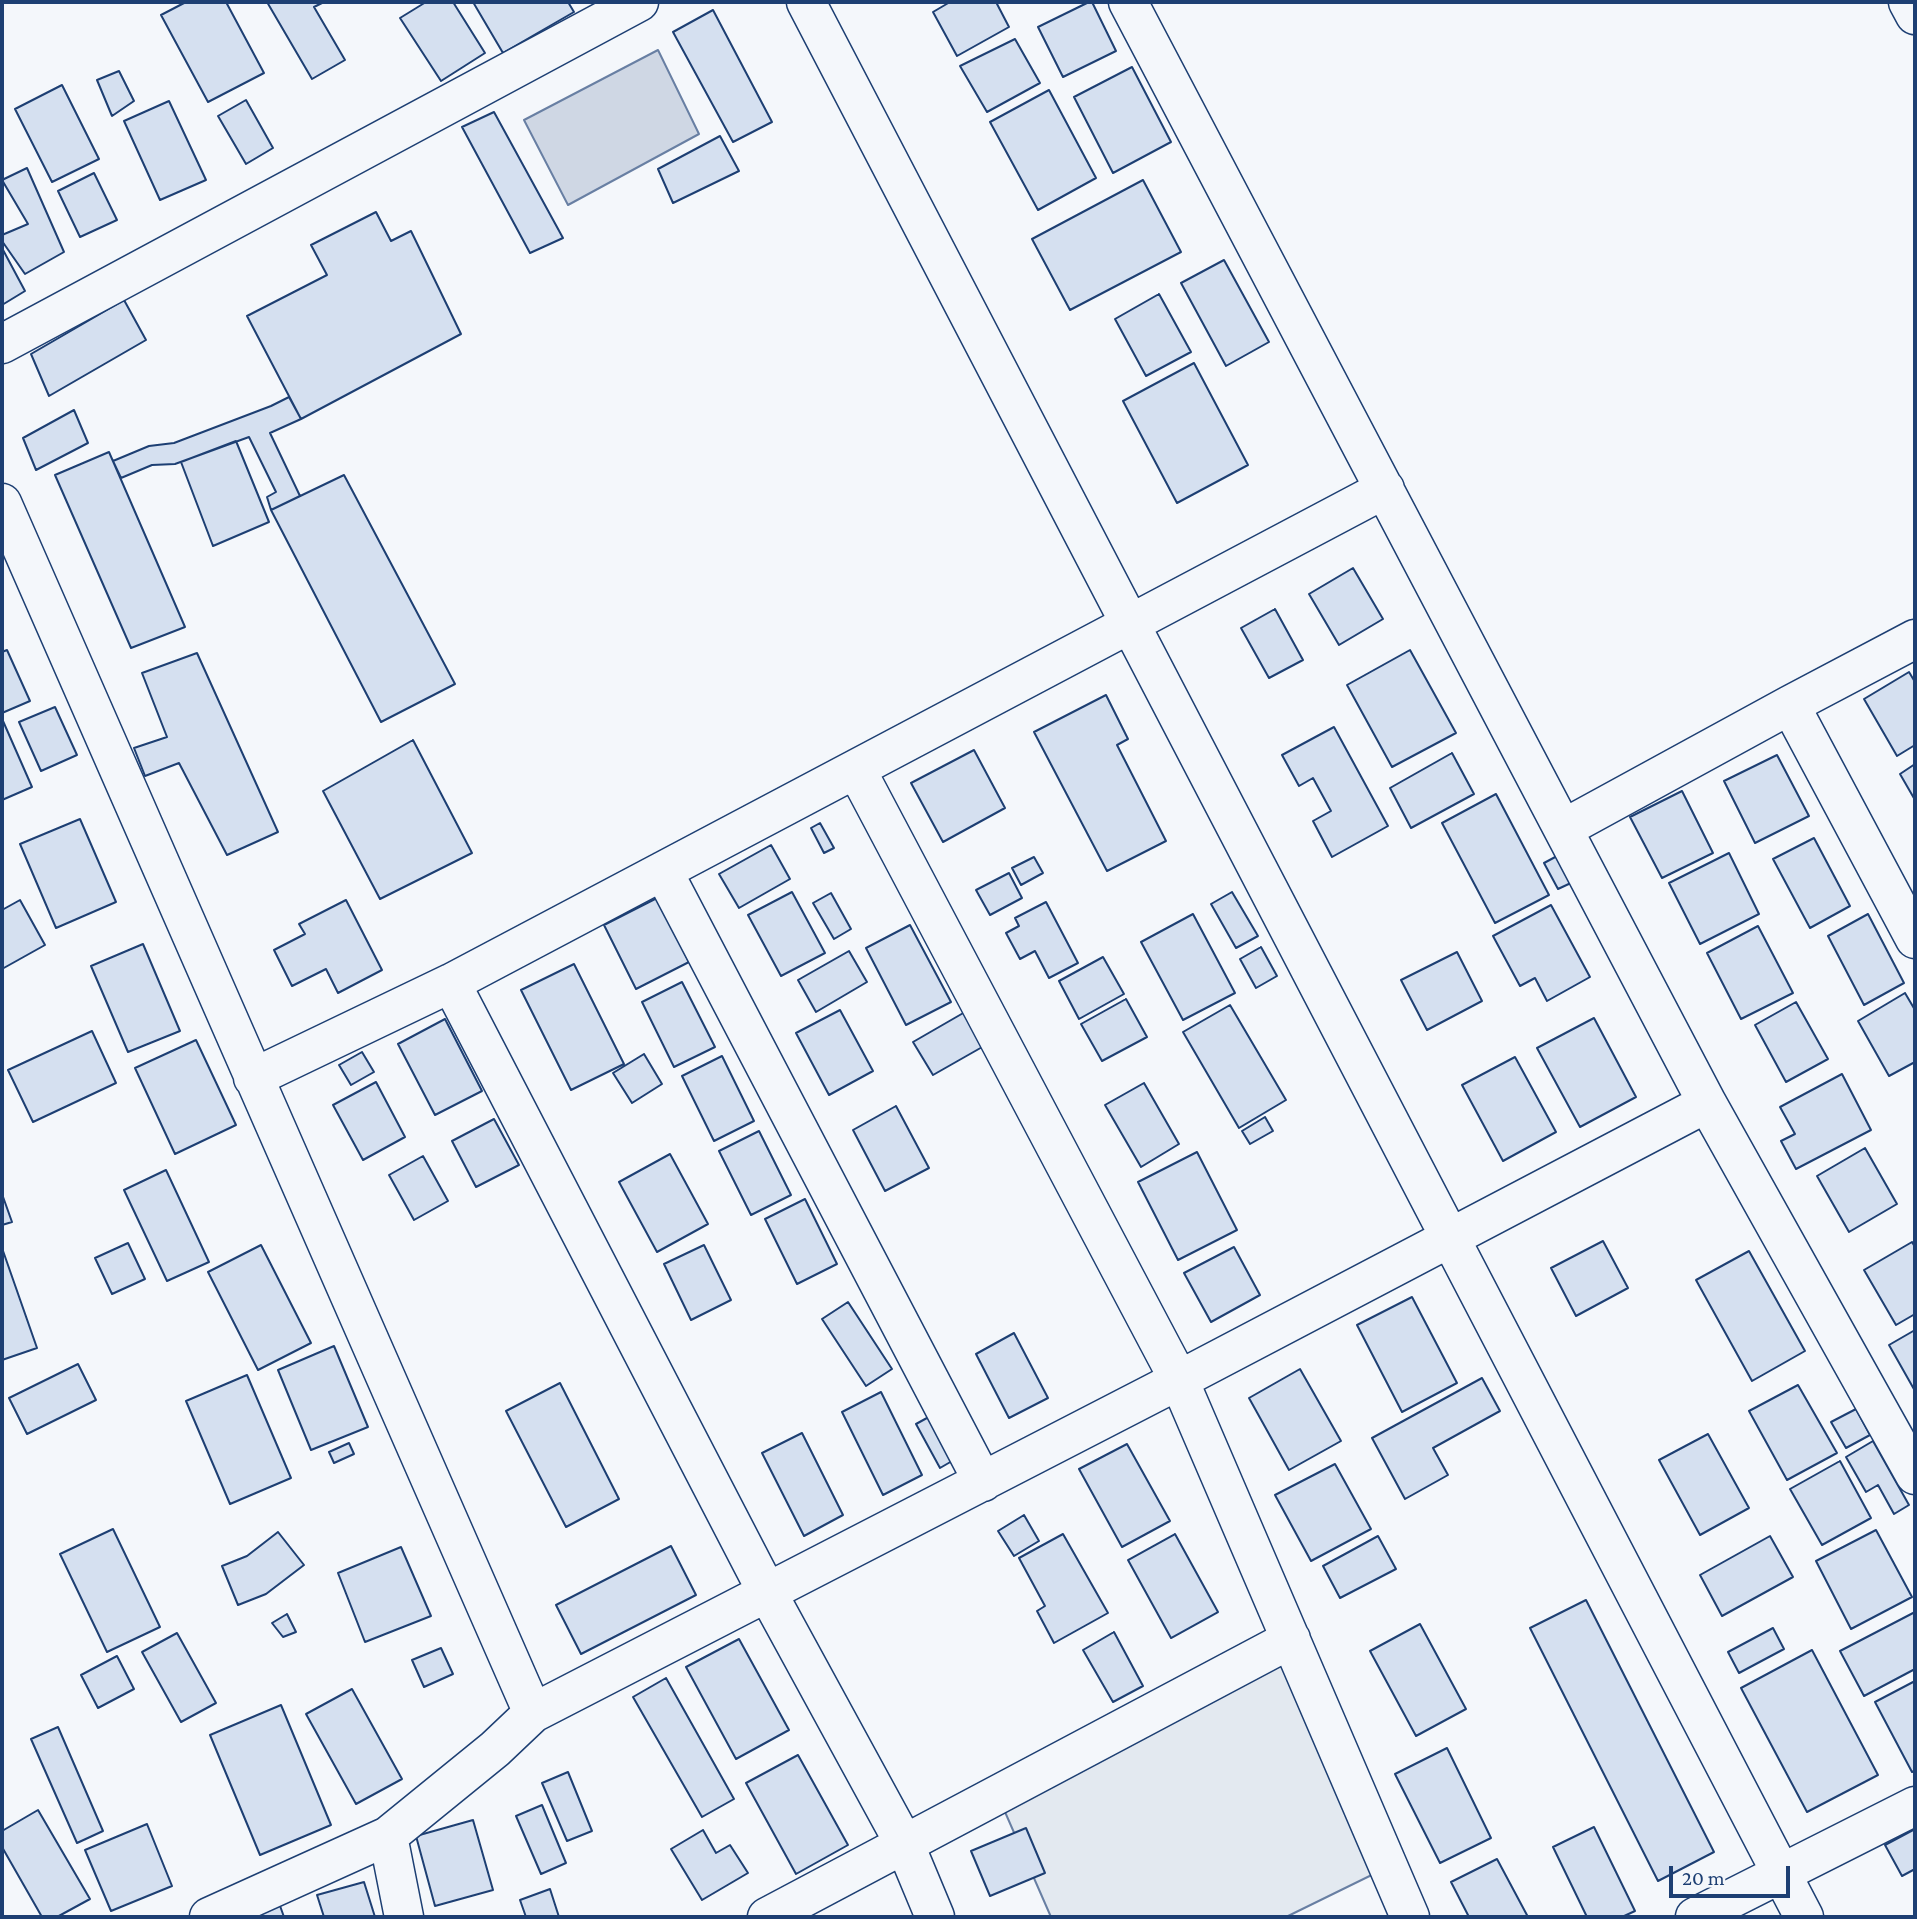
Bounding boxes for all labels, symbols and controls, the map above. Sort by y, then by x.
scale bar [1672,1853,1793,1897]
text: 20 m [1682,1866,1725,1890]

